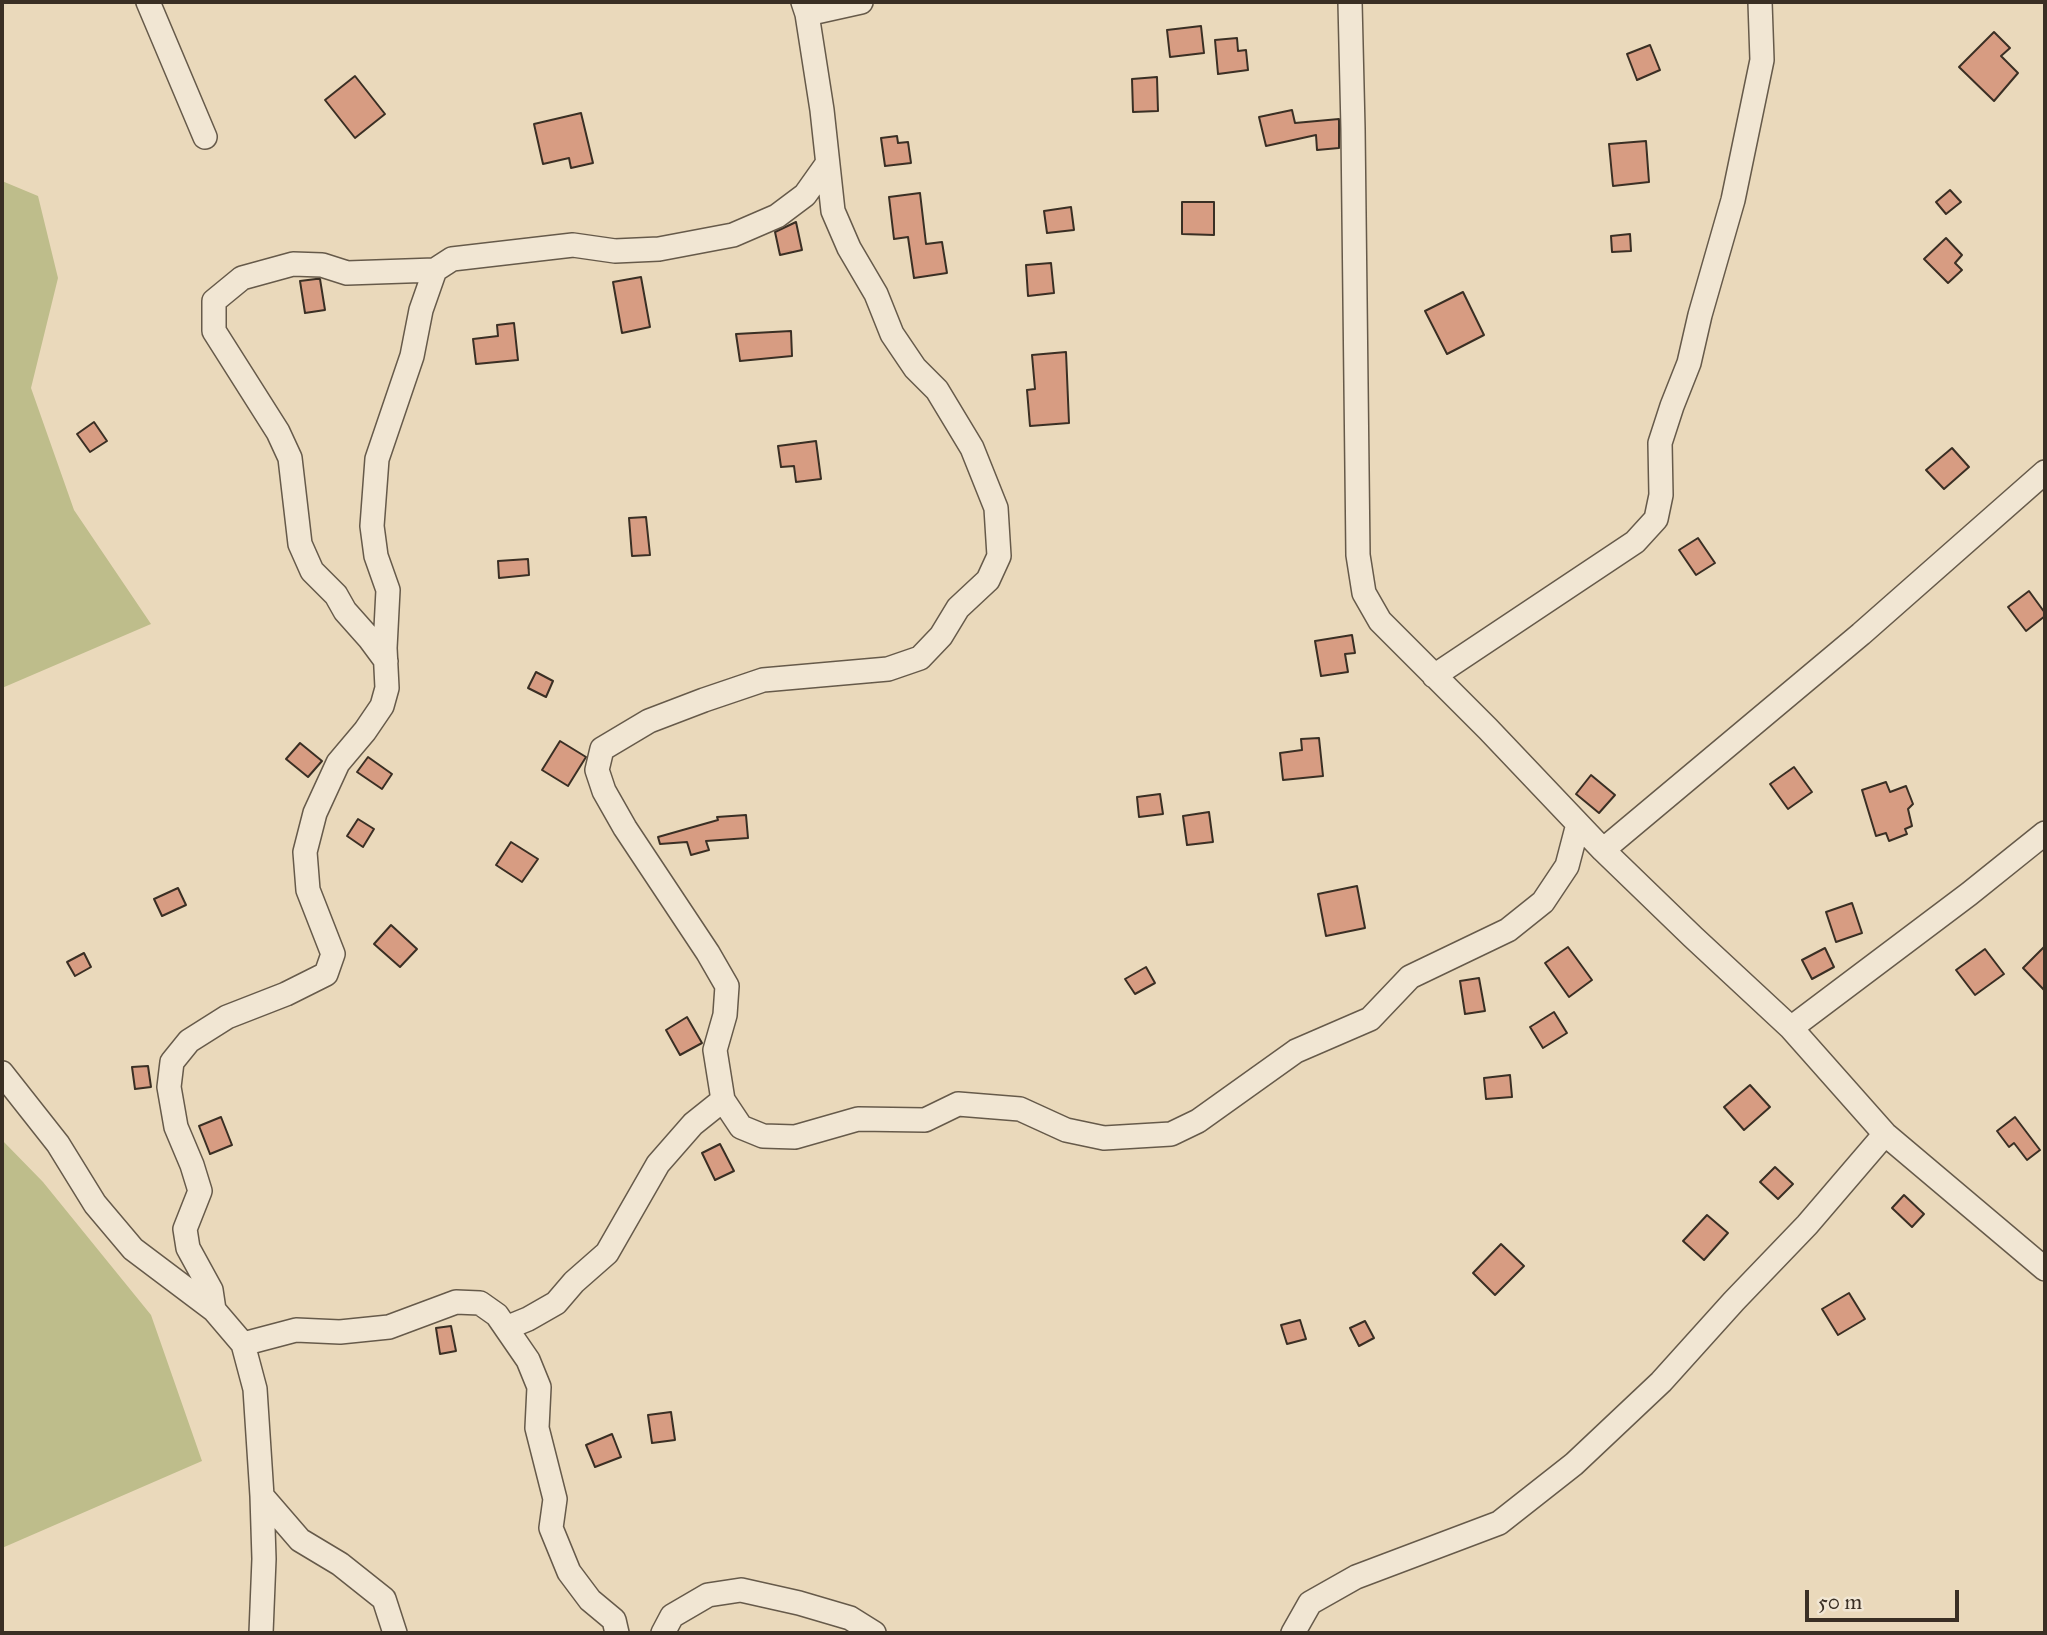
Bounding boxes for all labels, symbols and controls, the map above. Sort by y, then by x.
scale bar [1809,1576,1963,1620]
text: 50 m [1818,1589,1862,1615]

